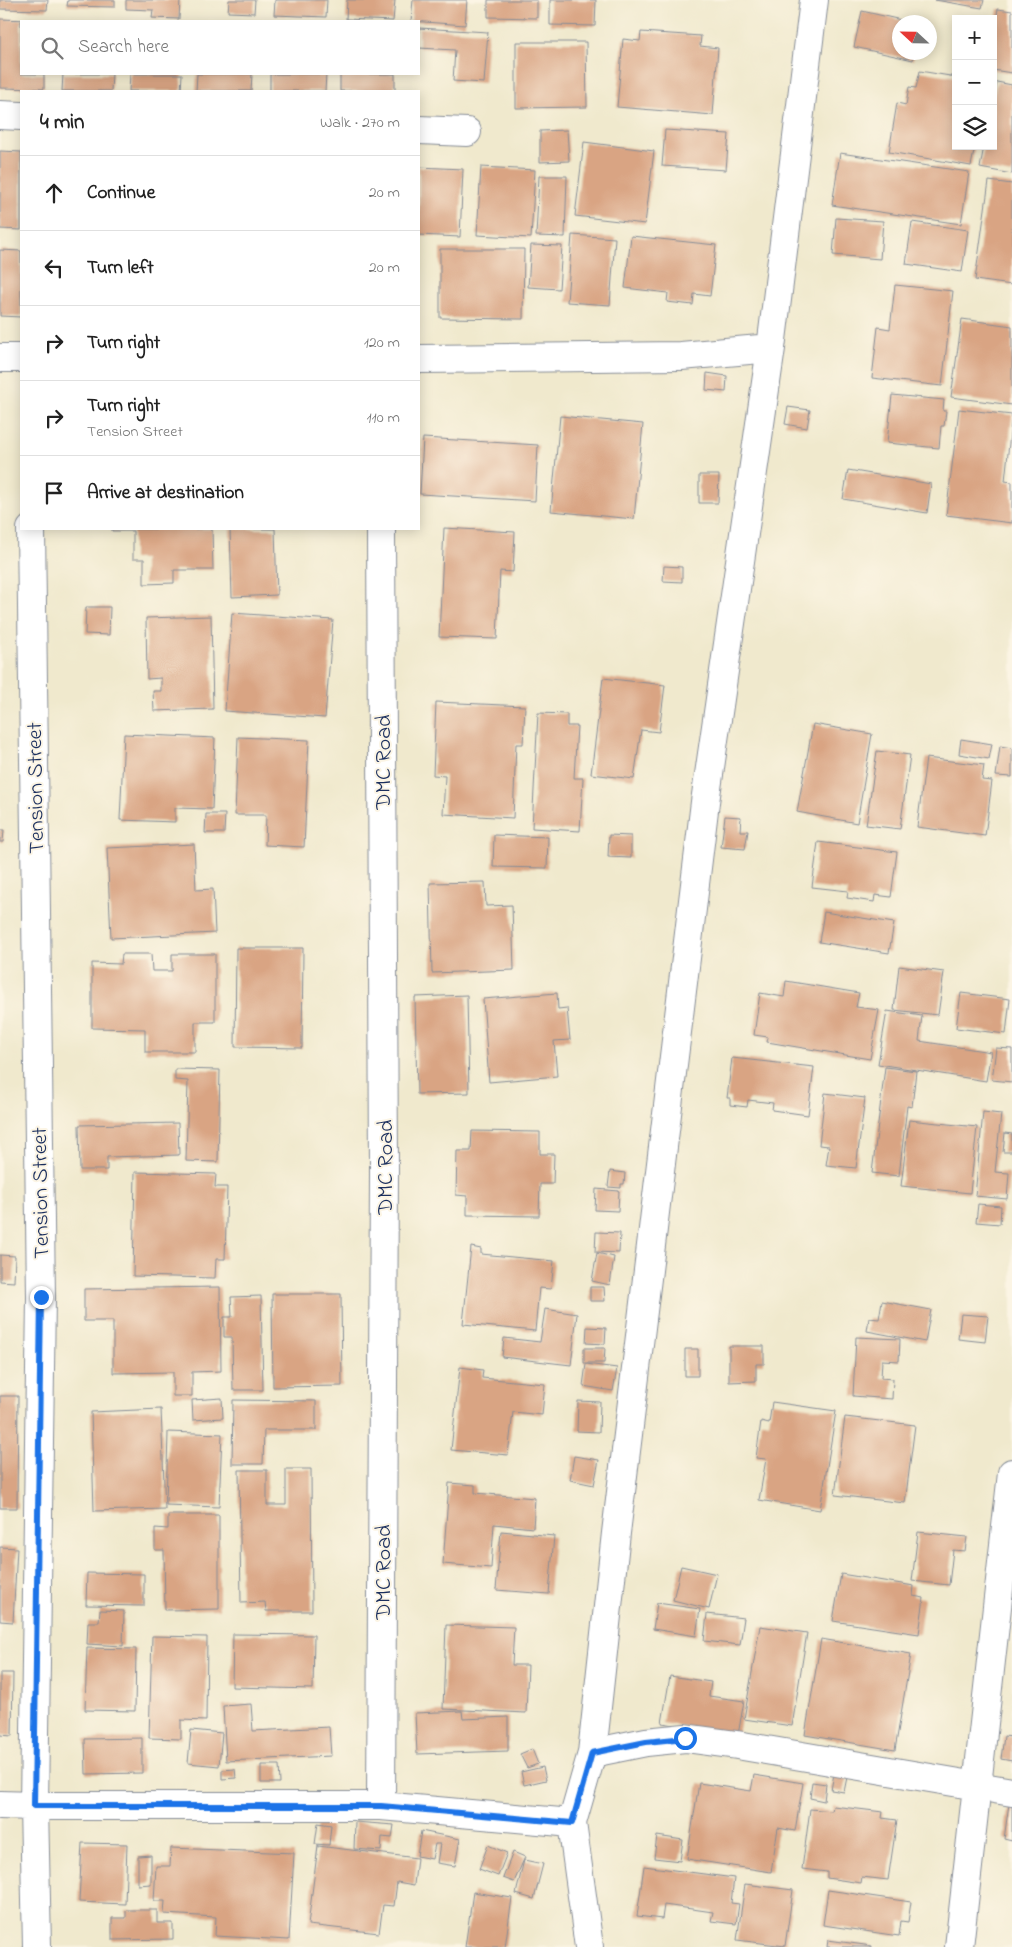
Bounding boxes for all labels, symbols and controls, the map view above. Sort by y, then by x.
north arrow [892,15,937,60]
map controls [952,15,997,150]
button: + [952,15,997,60]
search box [20,20,420,75]
icon: search [38,34,66,62]
text: Search here [78,34,169,61]
button: − [952,60,997,105]
button: layers [952,105,997,150]
text: 4 min [40,108,84,138]
text: Walk · 270 m [320,111,400,135]
icon: ahead [40,179,68,207]
text: Continue [87,180,155,207]
text: 20 m [369,181,400,205]
icon: left [40,254,68,282]
text: Turn left [87,255,154,282]
text: 20 m [369,256,400,280]
icon: right [40,329,68,357]
text: Turn right [87,330,160,357]
text: 120 m [364,331,400,355]
text: Turn right [87,393,160,420]
icon: right [40,404,68,432]
text: 110 m [366,406,400,430]
text: Tension Street [87,420,183,444]
icon: arrive [40,479,68,507]
text: Arrive at destination [87,480,244,507]
street label: DMC Road [369,715,401,810]
street label: Tension Street [20,721,54,854]
street label: DMC Road [371,1120,403,1215]
street label: Tension Street [25,1126,59,1259]
route end [30,1286,53,1309]
street label: DMC Road [369,1525,401,1620]
route start [674,1727,697,1750]

